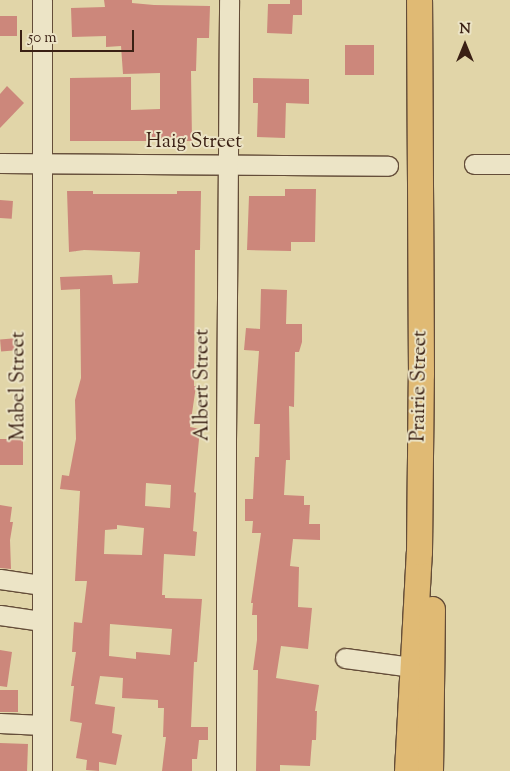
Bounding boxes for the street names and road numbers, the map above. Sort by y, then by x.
street label: Haig Street [146,130,242,154]
street label: Albert Street [191,329,215,441]
street label: Prairie Street [407,330,433,442]
street label: Mabel Street [7,331,31,441]

